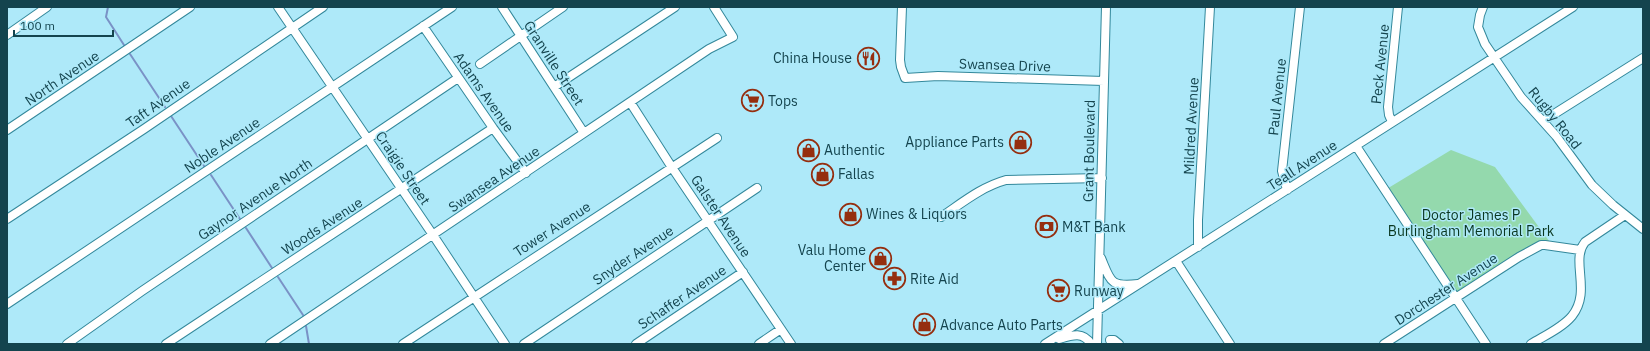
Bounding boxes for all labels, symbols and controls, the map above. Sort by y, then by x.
scale bar [14,12,113,38]
street label: Granville Street [520,17,588,109]
text: 100 m [20,18,55,33]
street label: Peck Avenue [1367,23,1393,105]
restaurant icon: China House [855,45,881,71]
street label: North Avenue [21,46,103,109]
street label: Adams Avenue [450,48,518,136]
place label: China House [773,49,852,67]
street label: Swansea Drive [959,54,1052,76]
street label: Paul Avenue [1264,57,1290,137]
street label: Taft Avenue [123,74,194,132]
street label: Mildred Avenue [1179,76,1203,175]
street label: Rugby Road [1524,83,1586,153]
supermarket icon: Tops [739,88,765,114]
place label: Tops [768,92,798,110]
street label: Grant Boulevard [1079,100,1099,202]
street label: Noble Avenue [181,113,264,177]
street label: Craigie Street [372,128,434,208]
shop icon: Appliance Parts [1007,129,1033,155]
place label: Appliance Parts [905,133,1004,151]
street label: Teall Avenue [1264,136,1341,194]
shop icon: Authentic [795,137,821,163]
place label: Authentic [824,141,885,159]
street label: Swansea Avenue [445,142,543,216]
street label: Gaynor Avenue North [194,154,316,244]
shop icon: Fallas [809,161,835,187]
place label: Fallas [838,165,875,183]
street label: Galster Avenue [687,171,755,261]
street label: Woods Avenue [278,193,366,259]
street label: Tower Avenue [510,197,594,261]
shop icon: Wines & Liquors [837,201,863,227]
place label: Wines & Liquors [866,205,967,223]
park label: Doctor James P Burlingham Memorial Park [1388,206,1555,240]
bank icon: M&T Bank [1033,214,1059,240]
place label: M&T Bank [1062,218,1126,236]
street label: Snyder Avenue [589,221,677,289]
place label: Valu Home Center [798,241,866,275]
shop icon: Valu Home Center [868,245,894,271]
street label: Dorchester Avenue [1391,249,1501,329]
street label: Schaffer Avenue [634,261,730,333]
pharmacy icon: Rite Aid [882,266,908,292]
place label: Rite Aid [910,270,959,288]
supermarket icon: Runway [1045,278,1071,304]
place label: Runway [1074,282,1124,300]
shop icon: Advance Auto Parts [911,312,937,338]
place label: Advance Auto Parts [940,316,1063,334]

